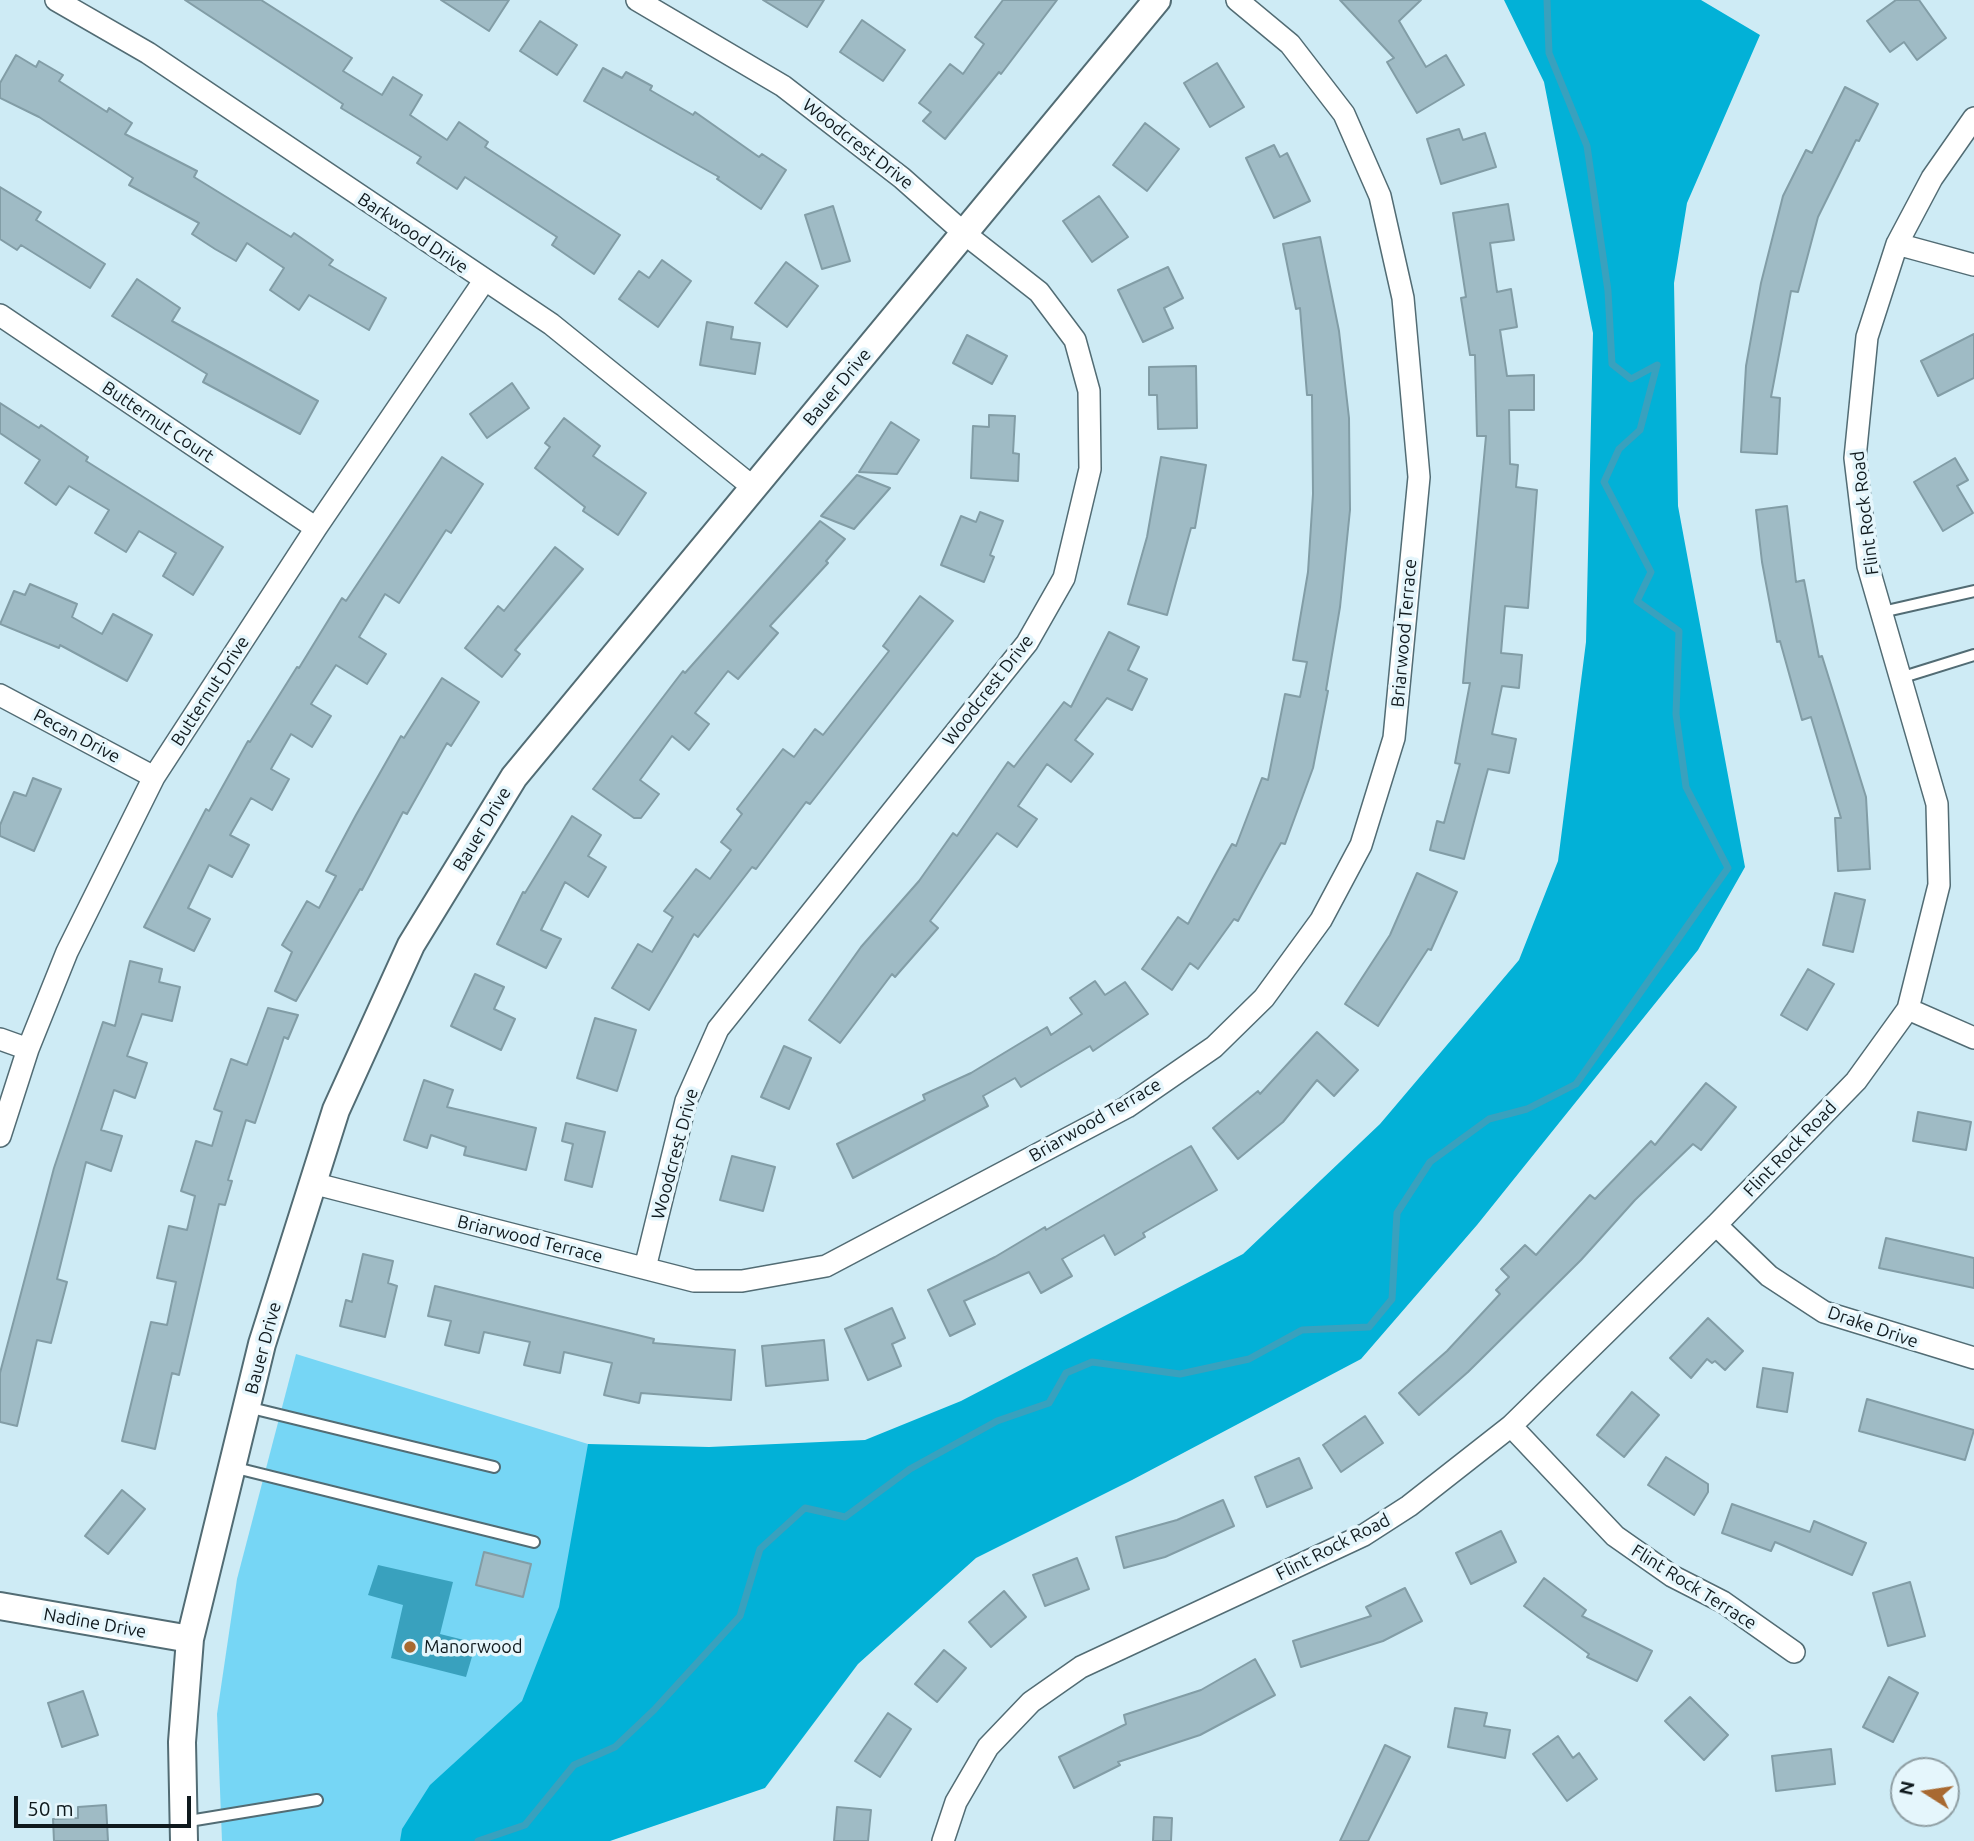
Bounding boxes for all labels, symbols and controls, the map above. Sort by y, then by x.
street label: Woodcrest Drive [798,94,918,194]
street label: Barkwood Drive [354,188,472,278]
street label: Bauer Drive [798,344,876,430]
street label: Butternut Court [98,377,218,467]
street label: Flint Rock Road [1847,450,1883,576]
street label: Briarwood Terrace [1387,558,1421,708]
street label: Woodcrest Drive [938,630,1038,750]
street label: Butternut Drive [166,632,254,750]
street label: Pecan Drive [30,704,124,768]
street label: Bauer Drive [448,783,516,875]
street label: Briarwood Terrace [1025,1073,1165,1167]
street label: Woodcrest Drive [647,1086,703,1222]
street label: Flint Rock Road [1739,1097,1841,1201]
street label: Briarwood Terrace [455,1211,605,1267]
street label: Bauer Drive [240,1300,286,1396]
street label: Drake Drive [1825,1301,1921,1353]
street label: Flint Rock Road [1272,1509,1394,1585]
street label: Flint Rock Terrace [1627,1540,1761,1634]
street label: Nadine Drive [42,1603,148,1643]
place label: Manorwood [424,1636,522,1658]
marker: Manorwood [402,1639,418,1655]
north arrow [1890,1757,1960,1827]
text: N [1894,1779,1919,1797]
scale bar [18,1782,194,1826]
text: 50 m [27,1796,74,1820]

